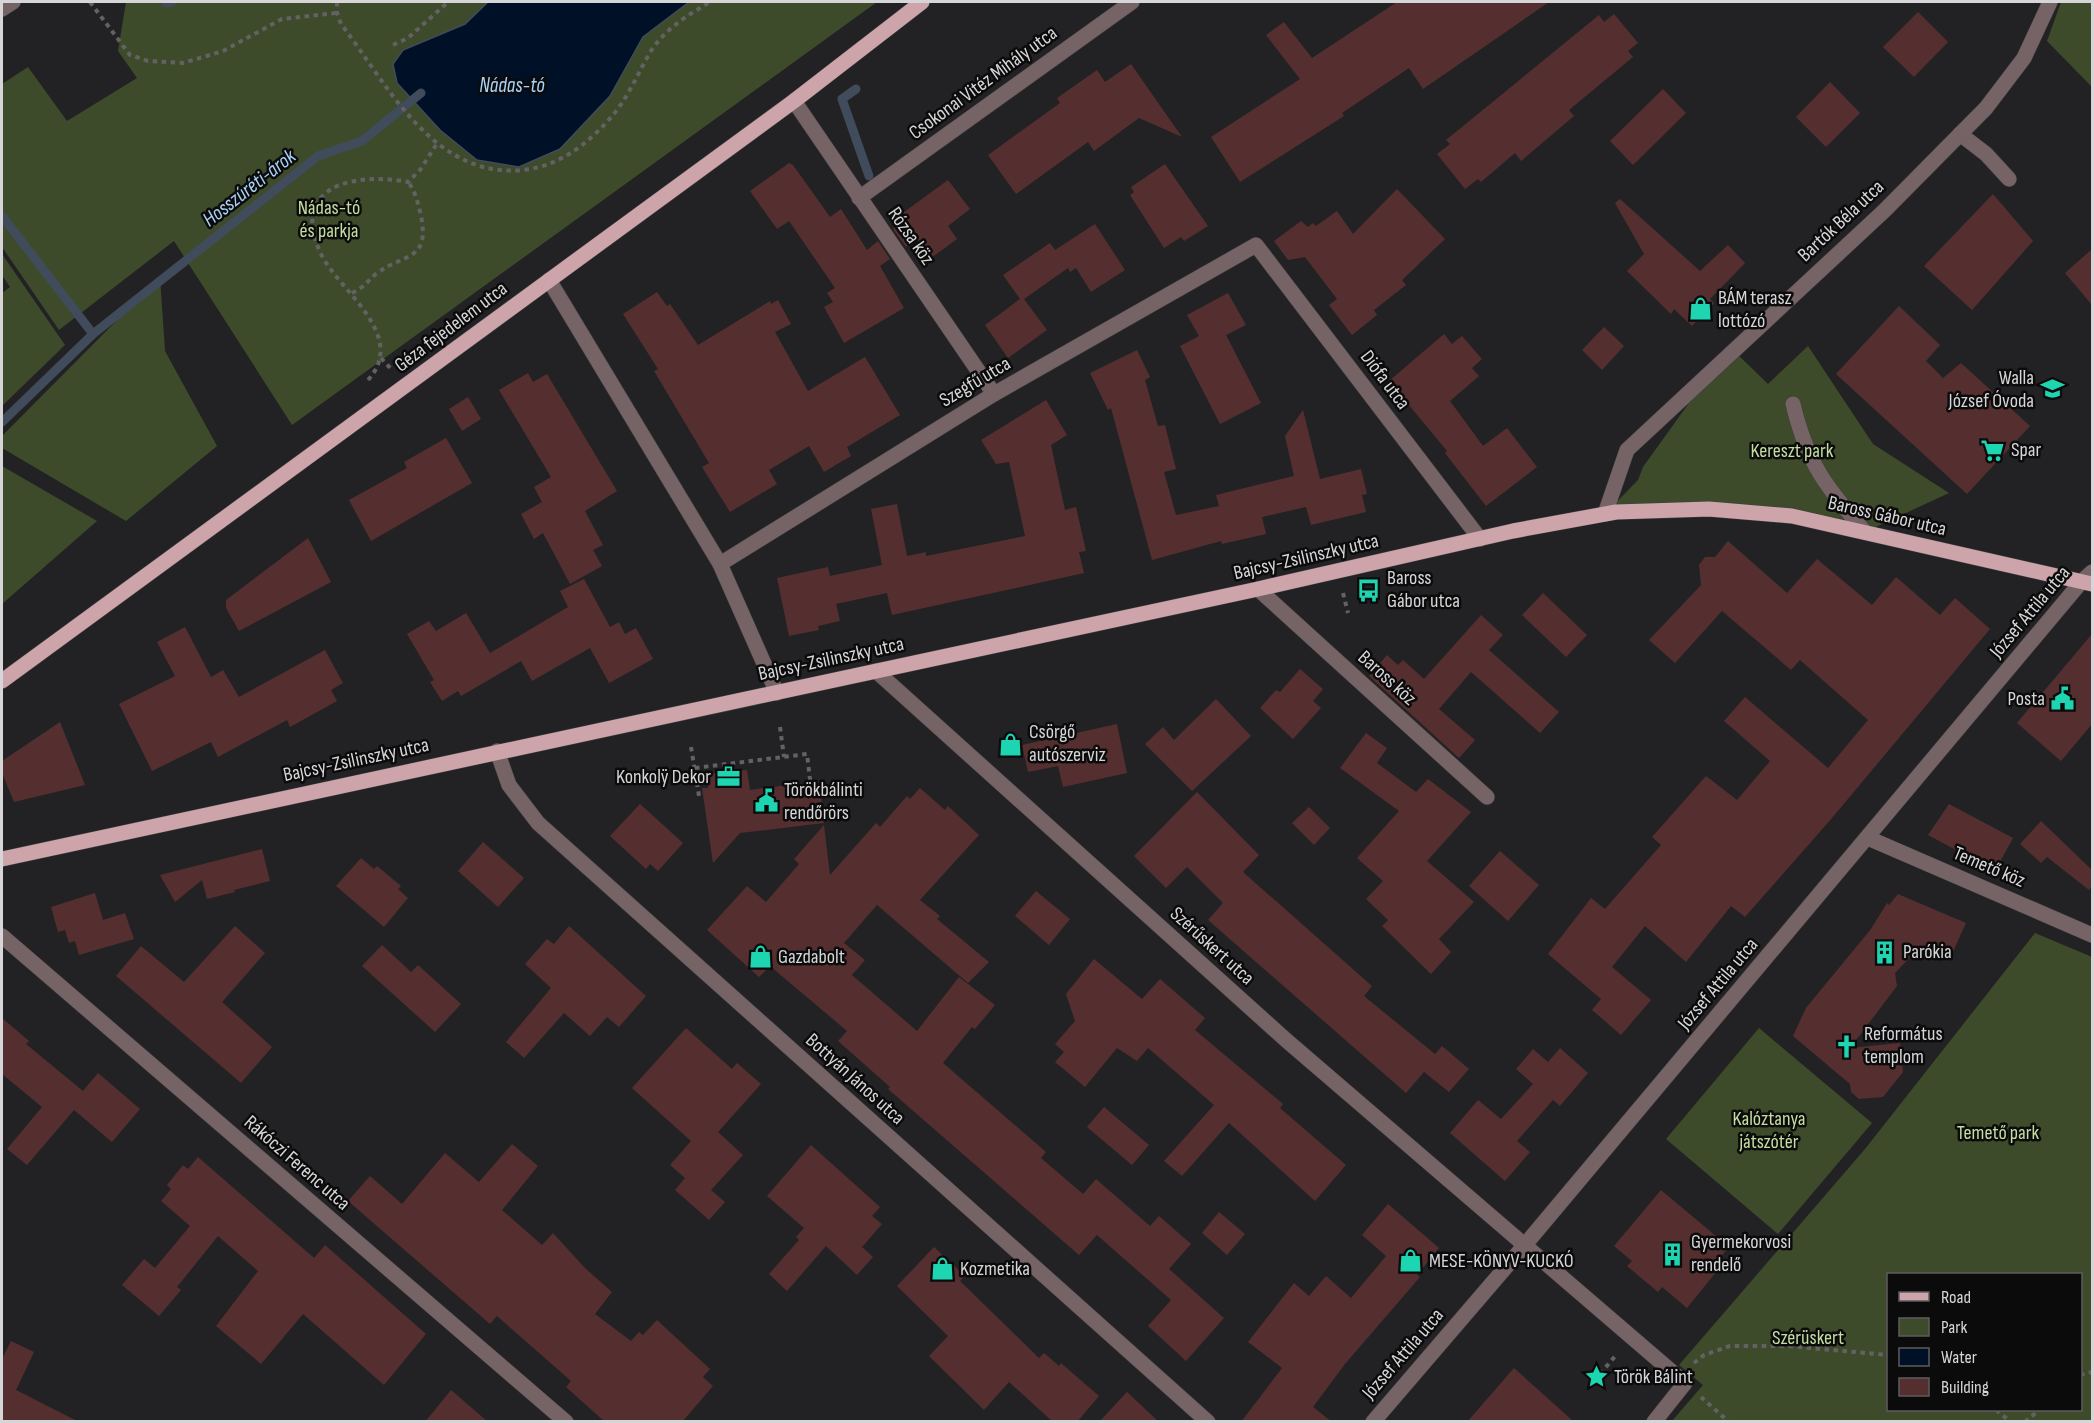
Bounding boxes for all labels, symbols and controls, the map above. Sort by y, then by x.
street label: Csokonai Vitéz Mihály utca [904,21,1062,145]
water label: Nádas-tó [479,73,545,98]
water label: Hosszúréti-árok [197,143,301,232]
street label: Bartók Béla utca [1793,175,1889,267]
park label: Nádas-tó és parkja [298,196,360,243]
street label: Rózsa köz [883,203,939,269]
street label: Géza fejedelem utca [390,277,512,377]
place label: BÁM terasz lottózó [1718,286,1792,333]
shop icon: BÁM terasz lottózó [1687,296,1713,322]
street label: Diófa utca [1355,346,1415,414]
street label: Szegfű utca [935,351,1015,413]
place label: Walla József Óvoda [1948,366,2034,413]
school or university icon: Walla József Óvoda [2039,376,2065,402]
supermarket icon: Spar [1980,437,2006,463]
place label: Spar [2011,438,2042,462]
park label: Kereszt park [1751,439,1834,463]
street label: Baross Gábor utca [1826,491,1948,541]
street label: Bajcsy-Zsilinszky utca [1231,529,1381,585]
street label: József Attila utca [1984,561,2075,664]
place label: Baross Gábor utca [1387,566,1460,613]
bus stop icon: Baross Gábor utca [1356,577,1382,603]
street label: Bajcsy-Zsilinszky utca [756,632,906,686]
street label: Baross köz [1353,646,1421,710]
public building icon: Posta [2050,686,2076,712]
place label: Posta [2007,687,2045,711]
place label: Csörgő autószerviz [1029,720,1106,767]
shop icon: Csörgő autószerviz [998,731,1024,757]
street label: Bajcsy-Zsilinszky utca [281,733,431,787]
office icon: Konkolÿ Dekor [716,764,742,790]
place label: Konkolÿ Dekor [616,765,711,789]
place label: Törökbálinti rendőrörs [784,778,863,825]
public building icon: Törökbálinti rendőrörs [753,788,779,814]
street label: Temető köz [1949,841,2029,893]
street label: Szérűskert utca [1165,902,1259,990]
street label: József Attila utca [1672,933,1763,1036]
building icon: Parókia [1872,939,1898,965]
place label: Parókia [1903,940,1952,964]
shop icon: Gazdabolt [747,944,773,970]
place label: Gazdabolt [778,945,845,969]
place label: Református templom [1864,1022,1943,1069]
street label: Bottyán János utca [801,1028,909,1130]
church icon: Református templom [1833,1033,1859,1059]
park label: Kalóztanya játszótér [1733,1107,1806,1154]
street label: Rákóczi Ferenc utca [239,1110,355,1216]
park label: Temető park [1957,1121,2040,1145]
place label: Gyermekorvosi rendelő [1691,1230,1791,1277]
building icon: Gyermekorvosi rendelő [1660,1241,1686,1267]
shop icon: MESE-KÖNYV-KUCKÓ [1398,1248,1424,1274]
place label: MESE-KÖNYV-KUCKÓ [1429,1249,1574,1273]
shop icon: Kozmetika [929,1256,955,1282]
place label: Kozmetika [960,1257,1030,1281]
legend [1887,1273,2082,1411]
text: Road [1941,1287,1971,1308]
street label: József Attila utca [1356,1304,1449,1405]
text: Park [1941,1317,1967,1338]
park label: Szérüskert [1772,1326,1844,1350]
text: Water [1941,1347,1977,1368]
place icon: Török Bálint [1583,1364,1609,1390]
place label: Török Bálint [1614,1365,1693,1389]
text: Building [1941,1377,1989,1398]

